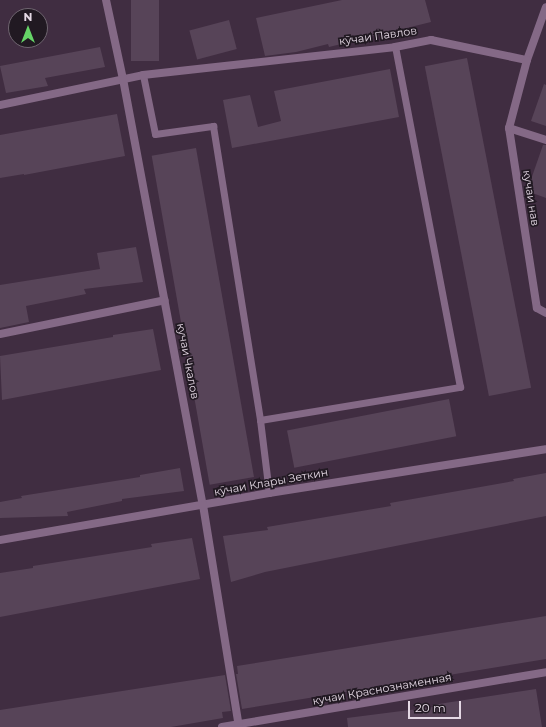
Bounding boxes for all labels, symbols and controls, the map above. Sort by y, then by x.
north arrow [8,8,48,48]
text: N [24,10,32,24]
street label: кӯчаи Павлов [338,24,418,48]
street label: кучаи нав [520,169,542,227]
street label: кучаи Чкалов [174,322,202,400]
street label: кӯчаи Клары Зеткин [213,465,329,499]
street label: кучаи Краснознаменная [311,670,453,708]
scale bar [410,693,463,719]
text: 20 m [415,700,446,715]

